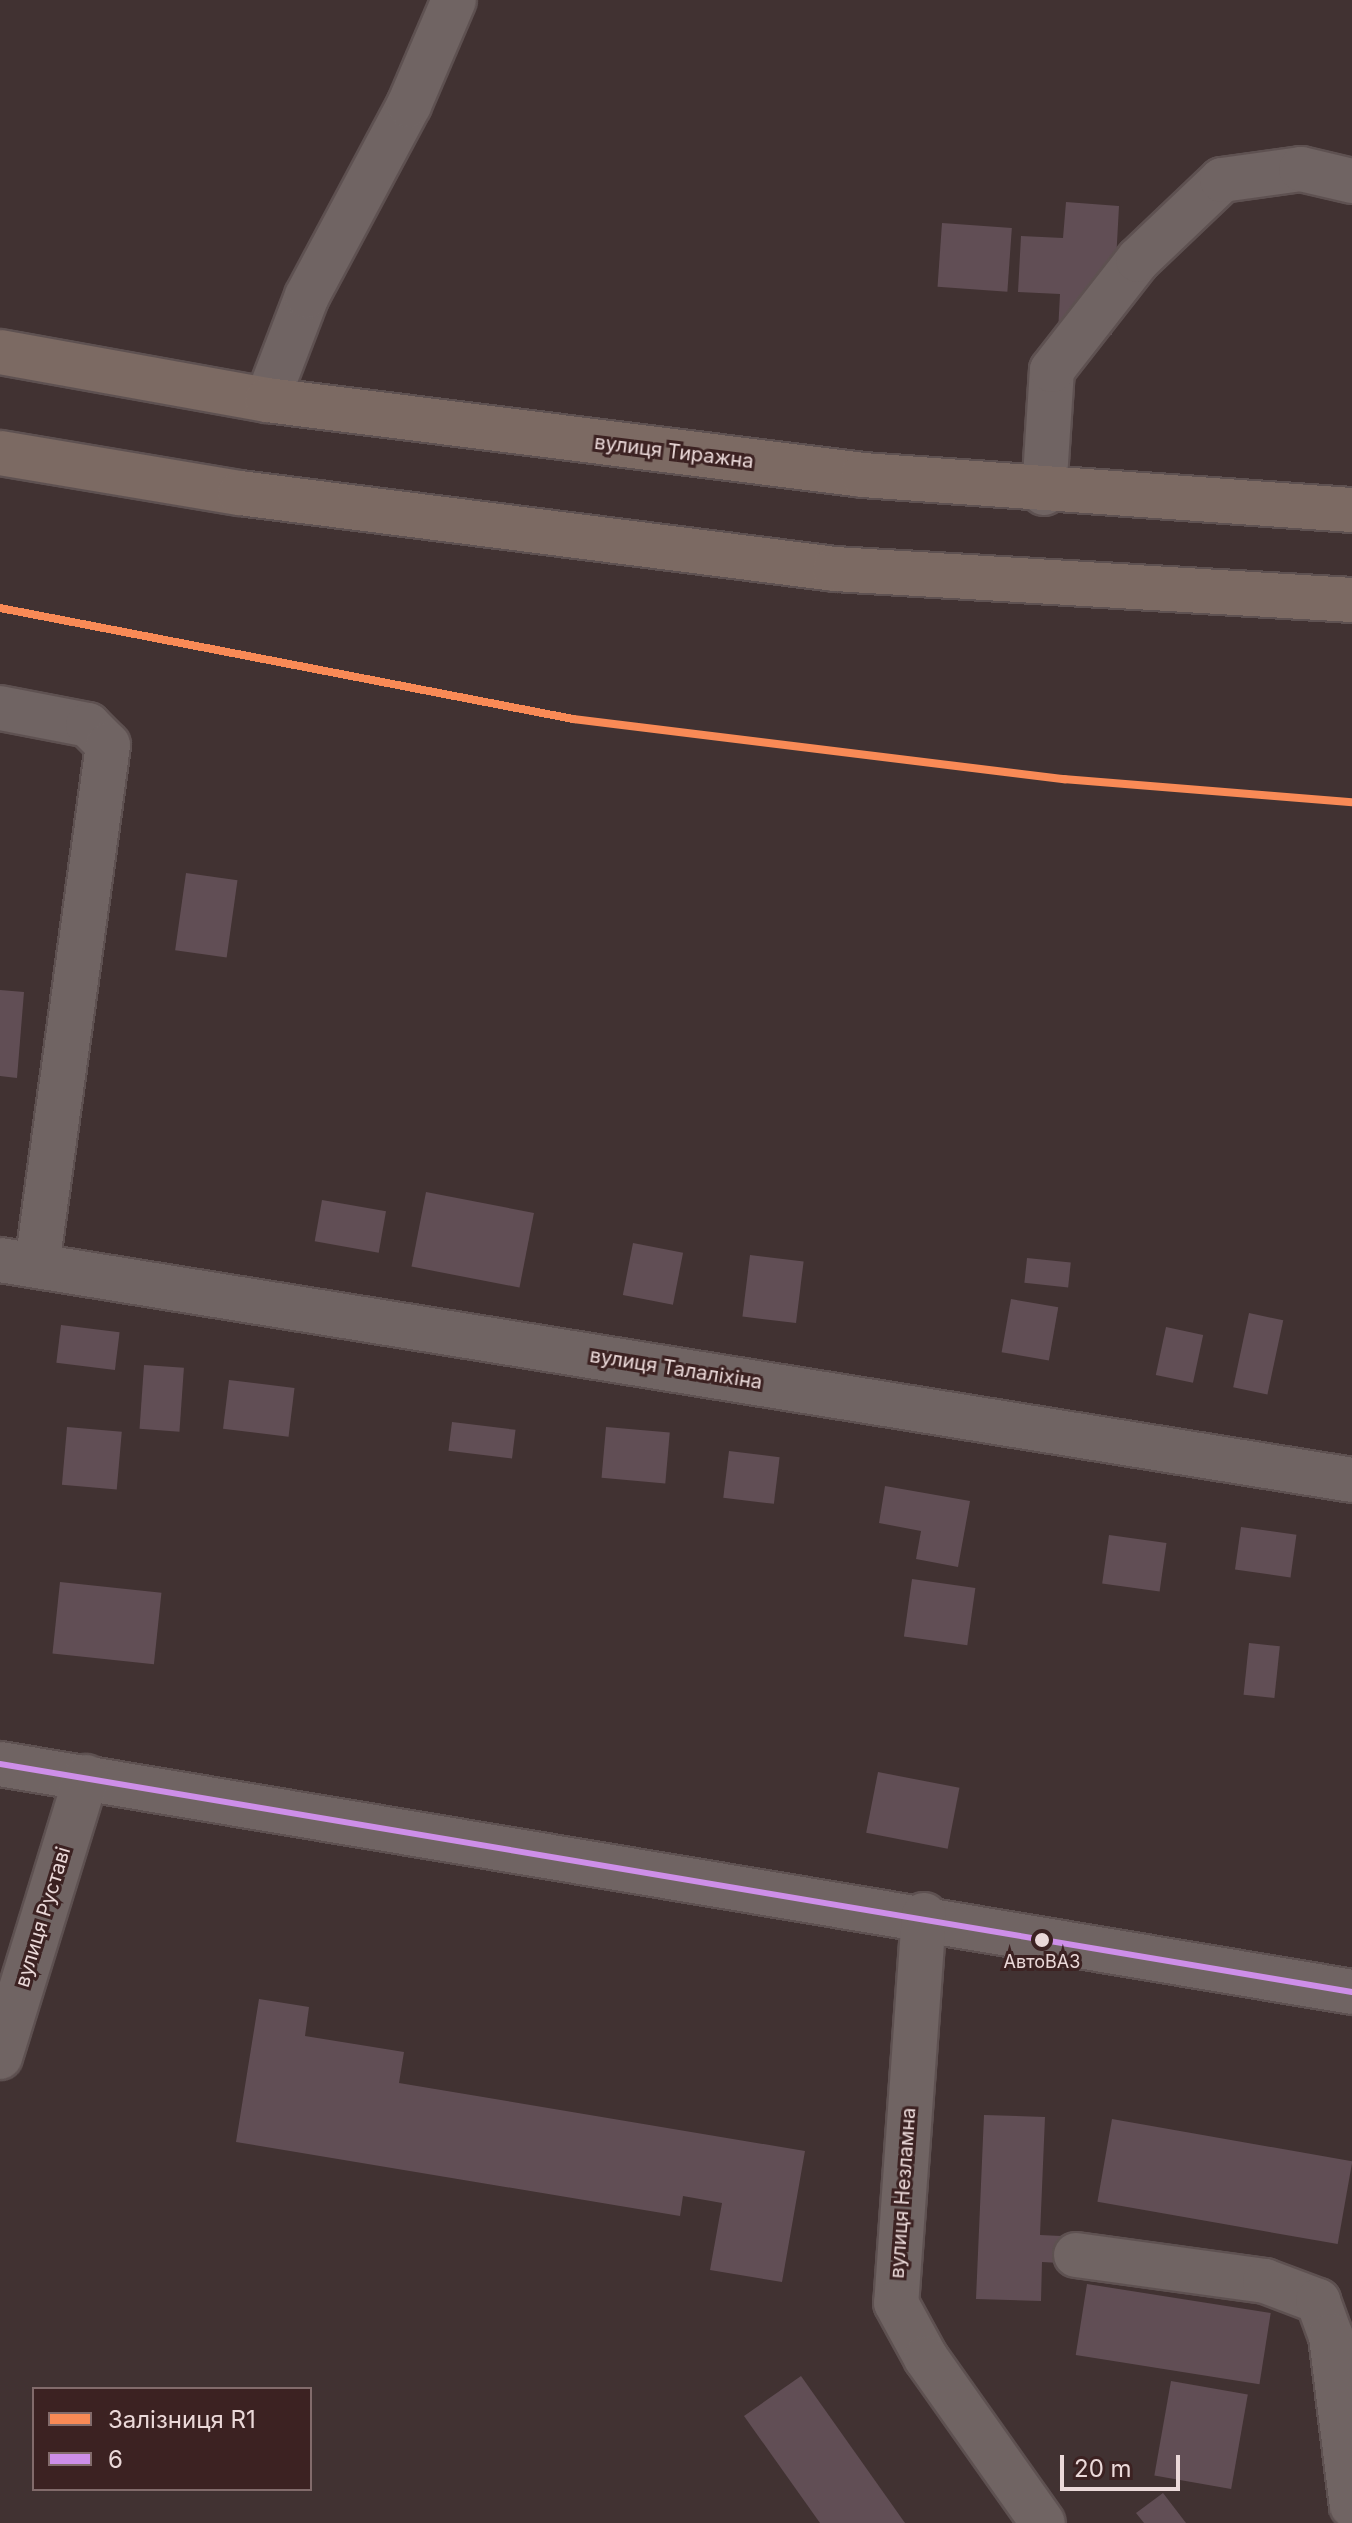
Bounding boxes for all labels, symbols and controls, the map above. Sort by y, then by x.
street label: вулиця Тиражна [593,430,755,474]
street label: вулиця Талаліхіна [588,1344,764,1394]
street label: вулиця Руставі [10,1844,76,1990]
marker: АвтоВАЗ [1034,1932,1050,1948]
place label: АвтоВАЗ [1004,1951,1080,1973]
street label: вулиця Незламна [885,2107,921,2279]
legend [32,2387,312,2491]
text: Залізниця R1 [108,2405,256,2434]
scale bar [1064,2439,1184,2489]
text: 6 [108,2445,123,2474]
text: 20 m [1074,2454,1132,2483]

